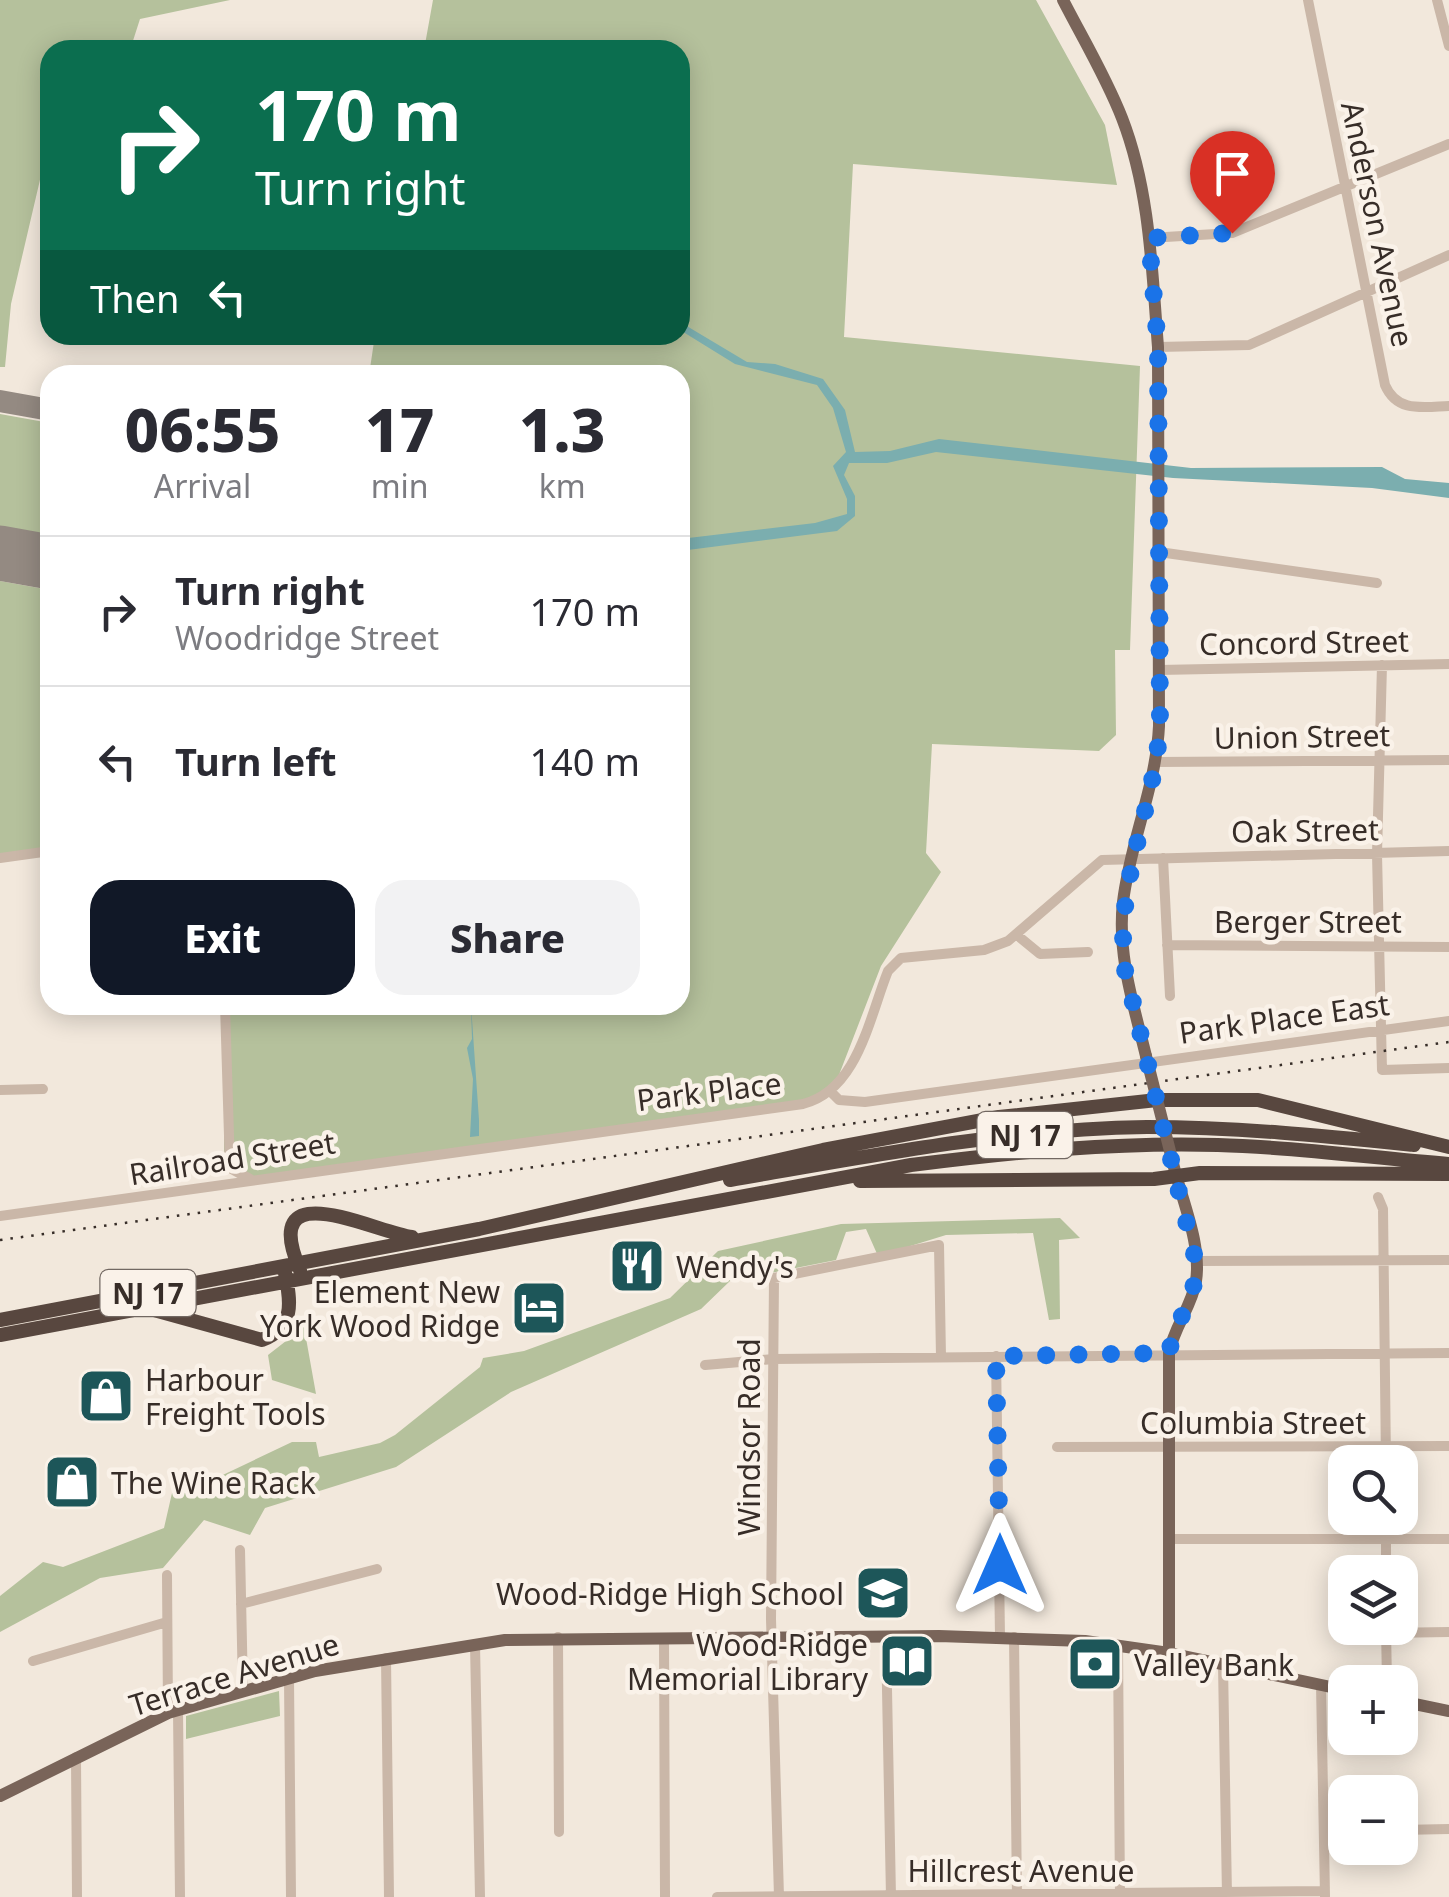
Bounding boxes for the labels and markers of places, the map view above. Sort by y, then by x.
pin [1190,131,1275,234]
restaurant icon: Wendy's [607,1236,667,1296]
place label: Wendy's [676,1246,794,1287]
place label: Element New York Wood Ridge [260,1271,500,1346]
hotel icon: Element New York Wood Ridge [509,1278,569,1338]
place label: Harbour Freight Tools [145,1359,326,1434]
shop icon: Harbour Freight Tools [76,1366,136,1426]
shop icon: The Wine Rack [42,1452,102,1512]
place label: The Wine Rack [111,1462,316,1503]
school or university icon: Wood-Ridge High School [853,1563,913,1623]
place label: Wood-Ridge High School [496,1573,844,1614]
place label: Wood-Ridge Memorial Library [627,1624,869,1699]
library icon: Wood-Ridge Memorial Library [877,1631,937,1691]
bank icon: Valley Bank [1065,1634,1125,1694]
place label: Valley Bank [1134,1644,1294,1685]

